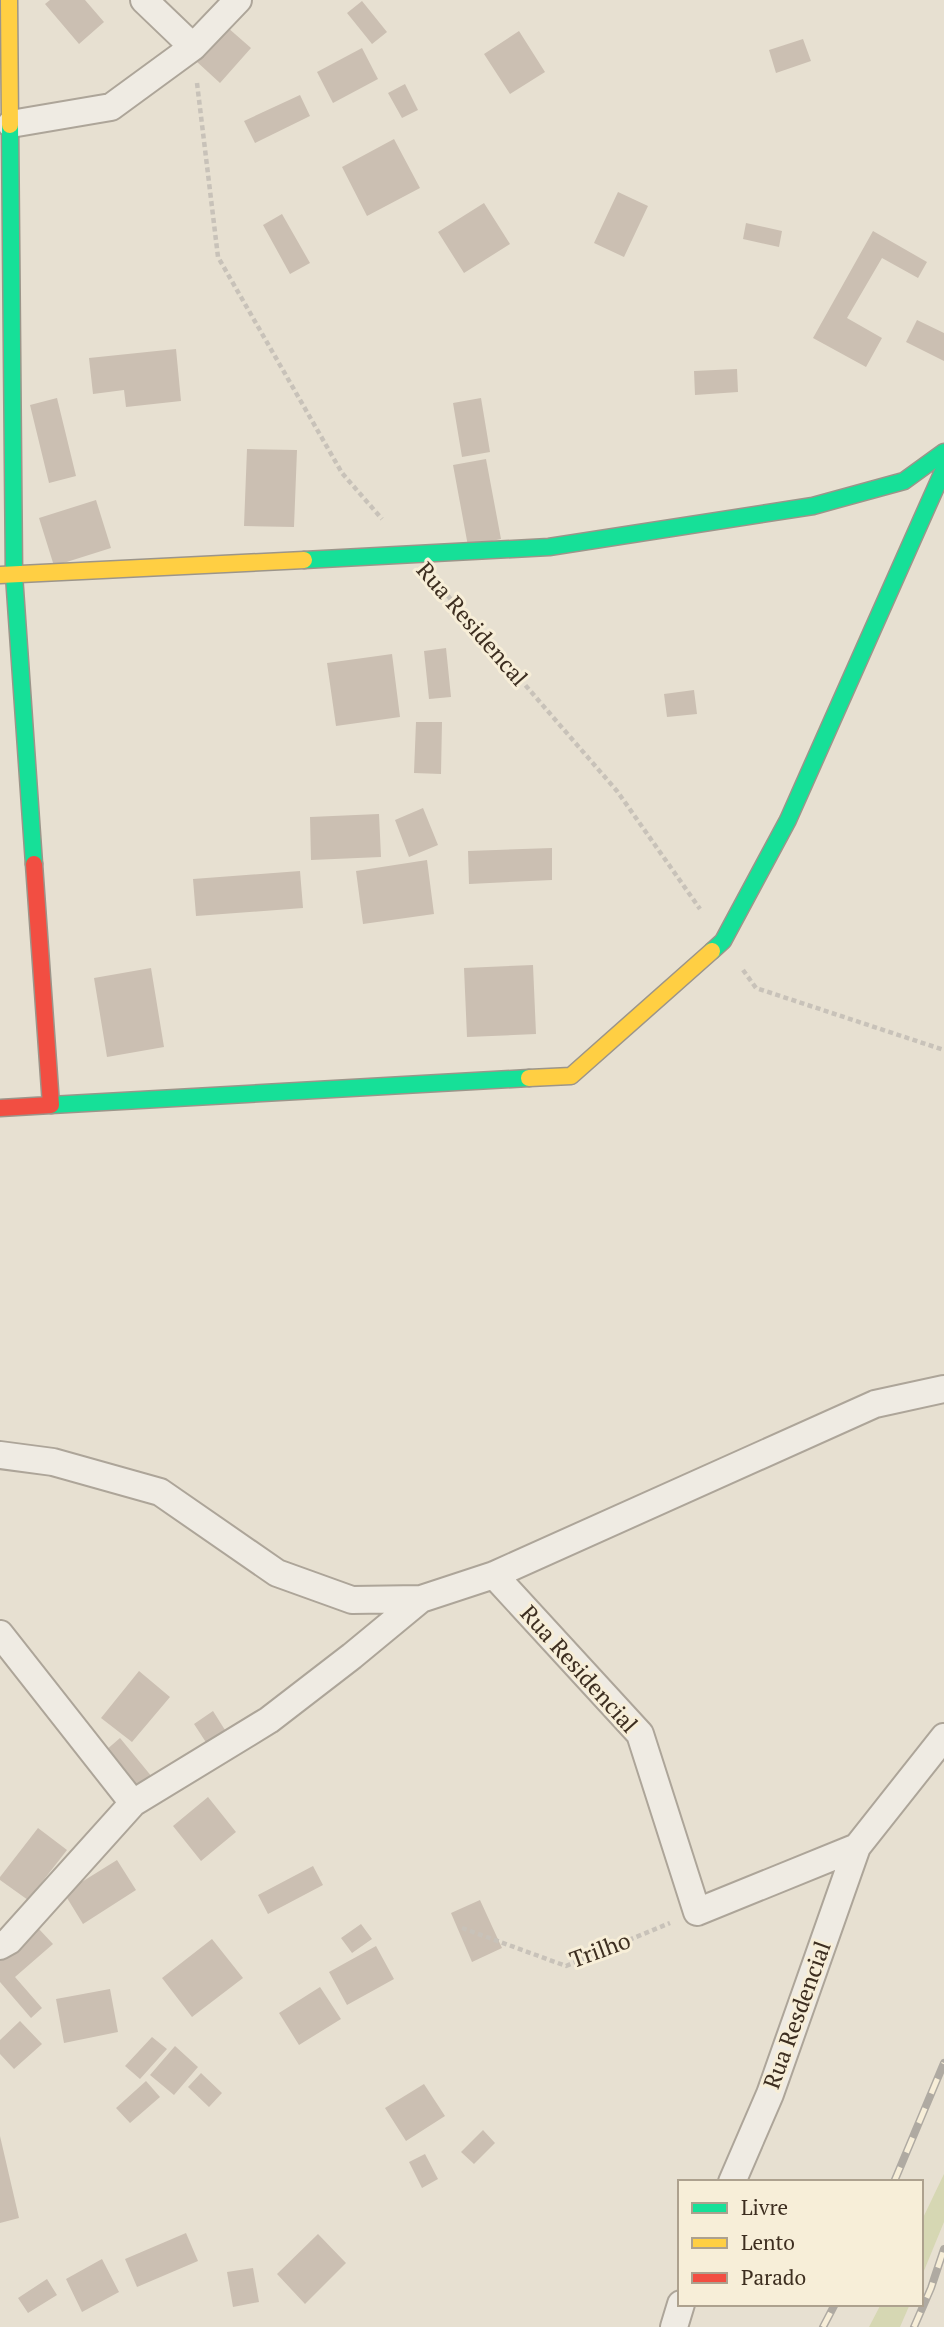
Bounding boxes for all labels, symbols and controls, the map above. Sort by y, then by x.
street label: Rua Residencal [410,555,535,692]
street label: Rua Residencial [514,1598,645,1739]
street label: Trilho [565,1924,634,1975]
street label: Rua Resdencial [755,1937,838,2093]
legend [678,2180,923,2306]
text: Livre [741,2193,788,2221]
text: Lento [741,2228,795,2256]
text: Parado [741,2263,806,2291]

